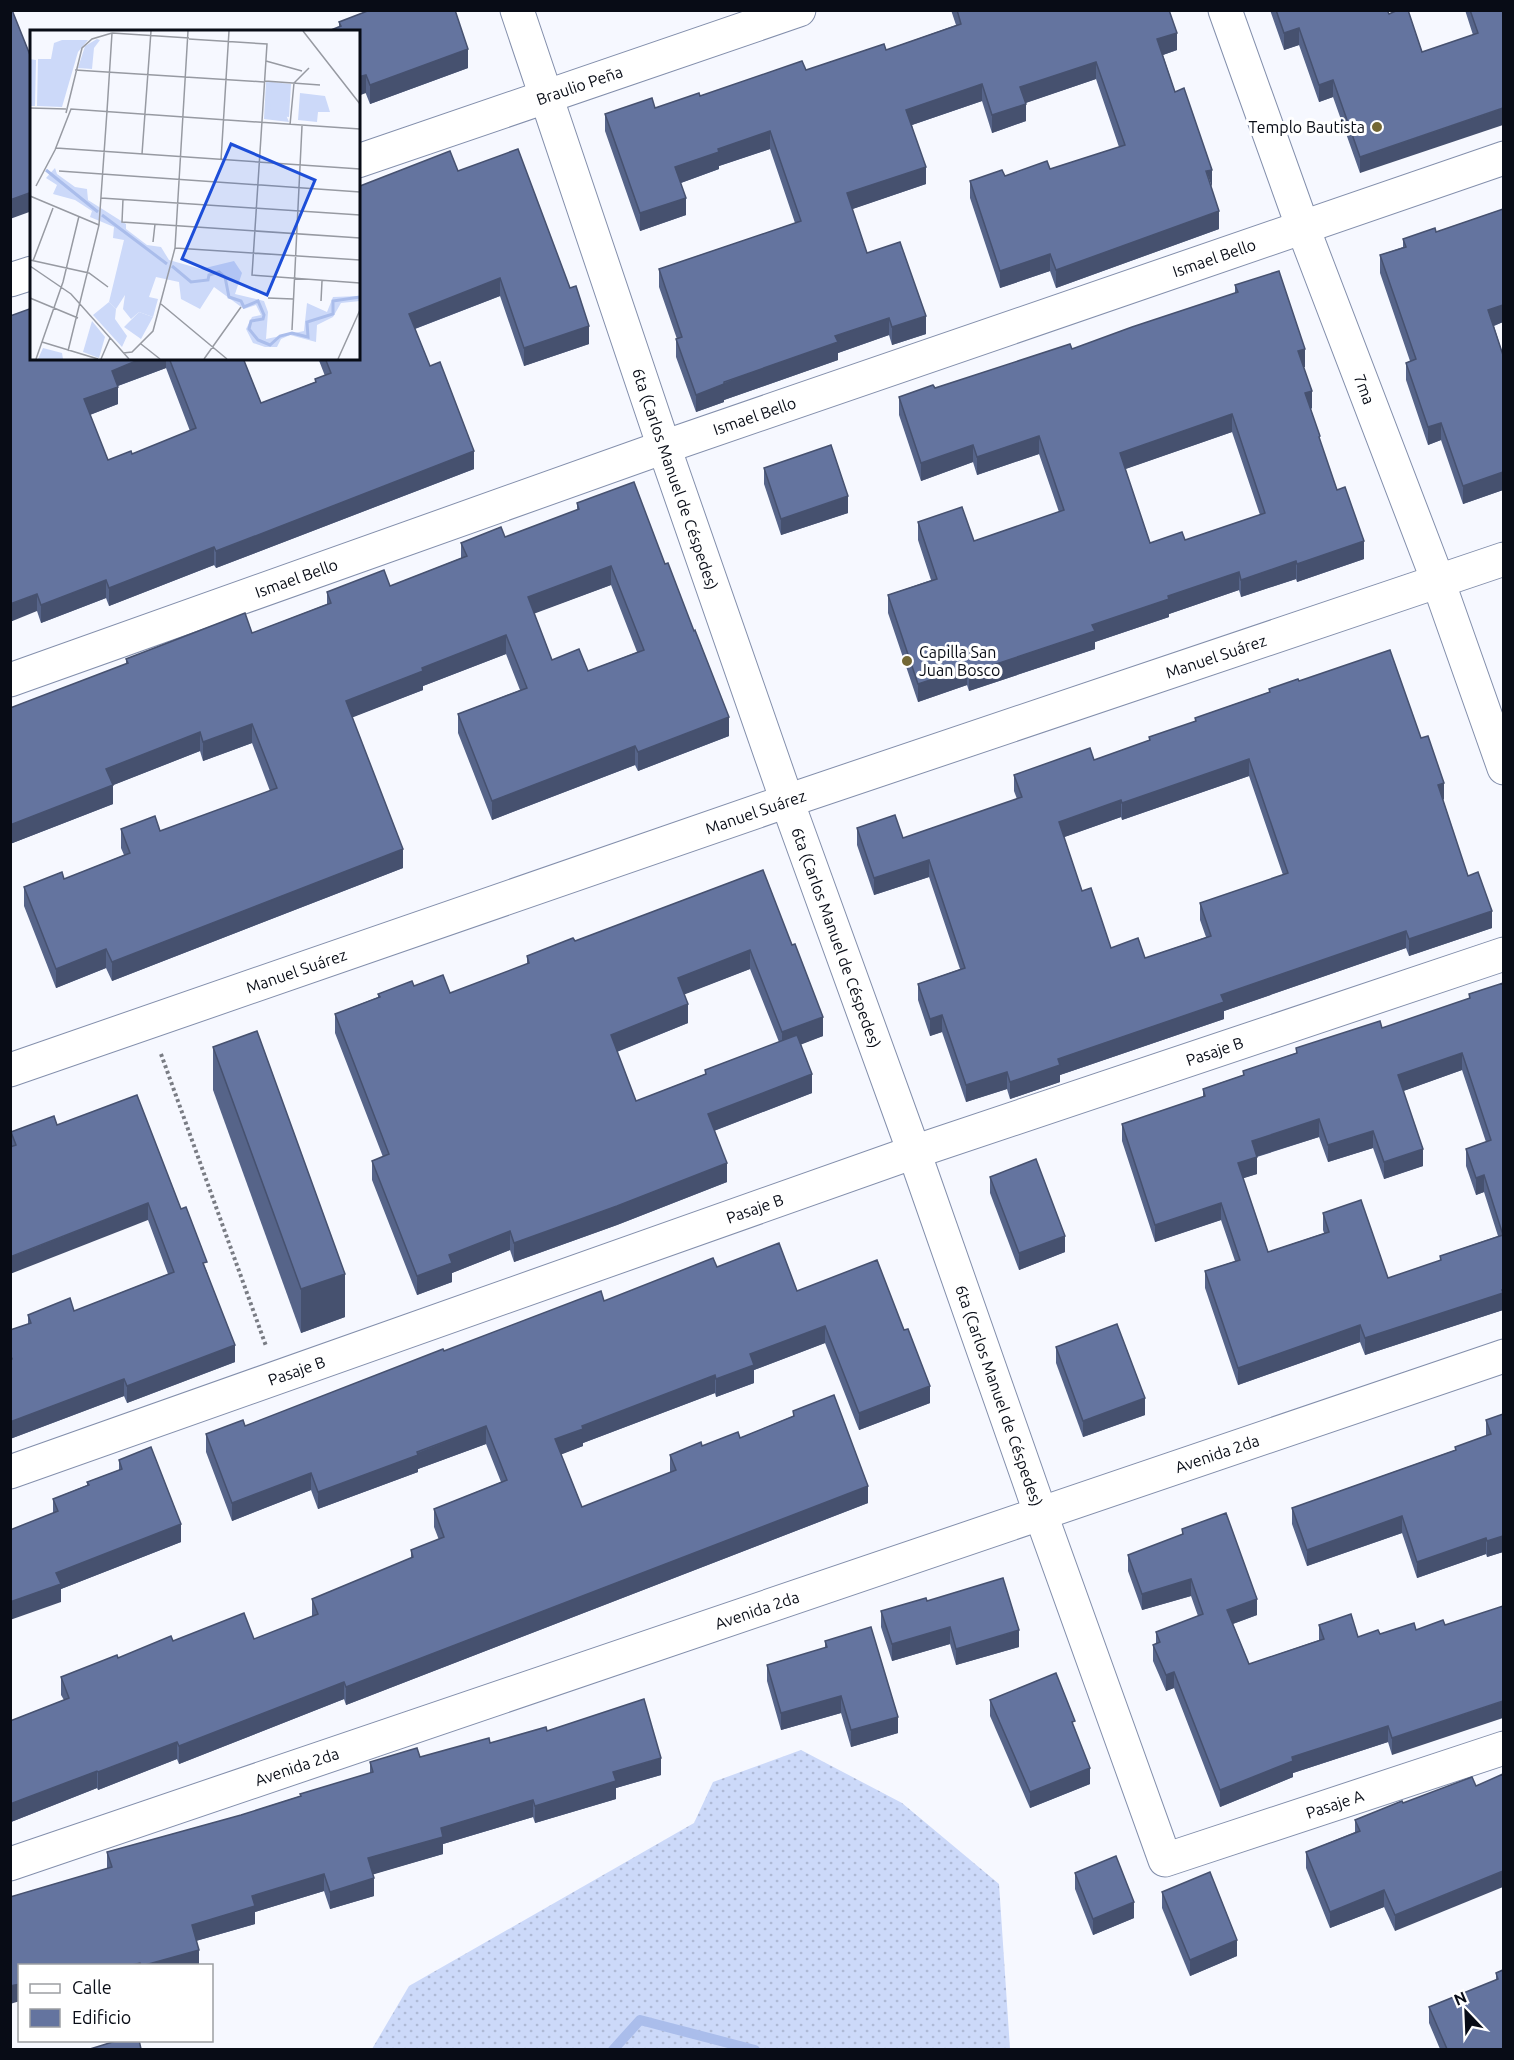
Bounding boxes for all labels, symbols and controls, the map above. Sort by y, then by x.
inset map [30,30,360,360]
street label: Braulio Peña [534,62,625,108]
place label: Templo Bautista [1249,118,1365,136]
marker: Templo Bautista [1370,120,1384,134]
street label: Ismael Bello [1170,235,1258,280]
street label: 6ta (Carlos Manuel de Céspedes) [629,366,722,592]
street label: 7ma [1351,371,1379,407]
street label: Ismael Bello [711,393,798,438]
street label: Ismael Bello [253,555,340,601]
street label: Manuel Suárez [1163,631,1269,682]
place label: Capilla San Juan Bosco [919,643,1000,679]
marker: Capilla San Juan Bosco [900,654,914,668]
street label: Manuel Suárez [703,786,808,838]
street label: 6ta (Carlos Manuel de Céspedes) [788,825,885,1051]
street label: Manuel Suárez [244,945,349,997]
street label: Pasaje B [1184,1033,1246,1069]
street label: Pasaje B [724,1190,786,1227]
street label: 6ta (Carlos Manuel de Céspedes) [952,1282,1046,1509]
street label: Pasaje B [266,1352,328,1389]
street label: Avenida 2da [1173,1431,1262,1476]
street label: Avenida 2da [713,1587,801,1633]
street label: Avenida 2da [252,1744,341,1789]
street label: Pasaje A [1304,1786,1366,1822]
legend [18,1964,213,2042]
text: Calle [72,1977,112,1997]
north arrow [1436,1982,1496,2042]
text: N [1451,1988,1469,2009]
text: Edificio [72,2007,131,2027]

